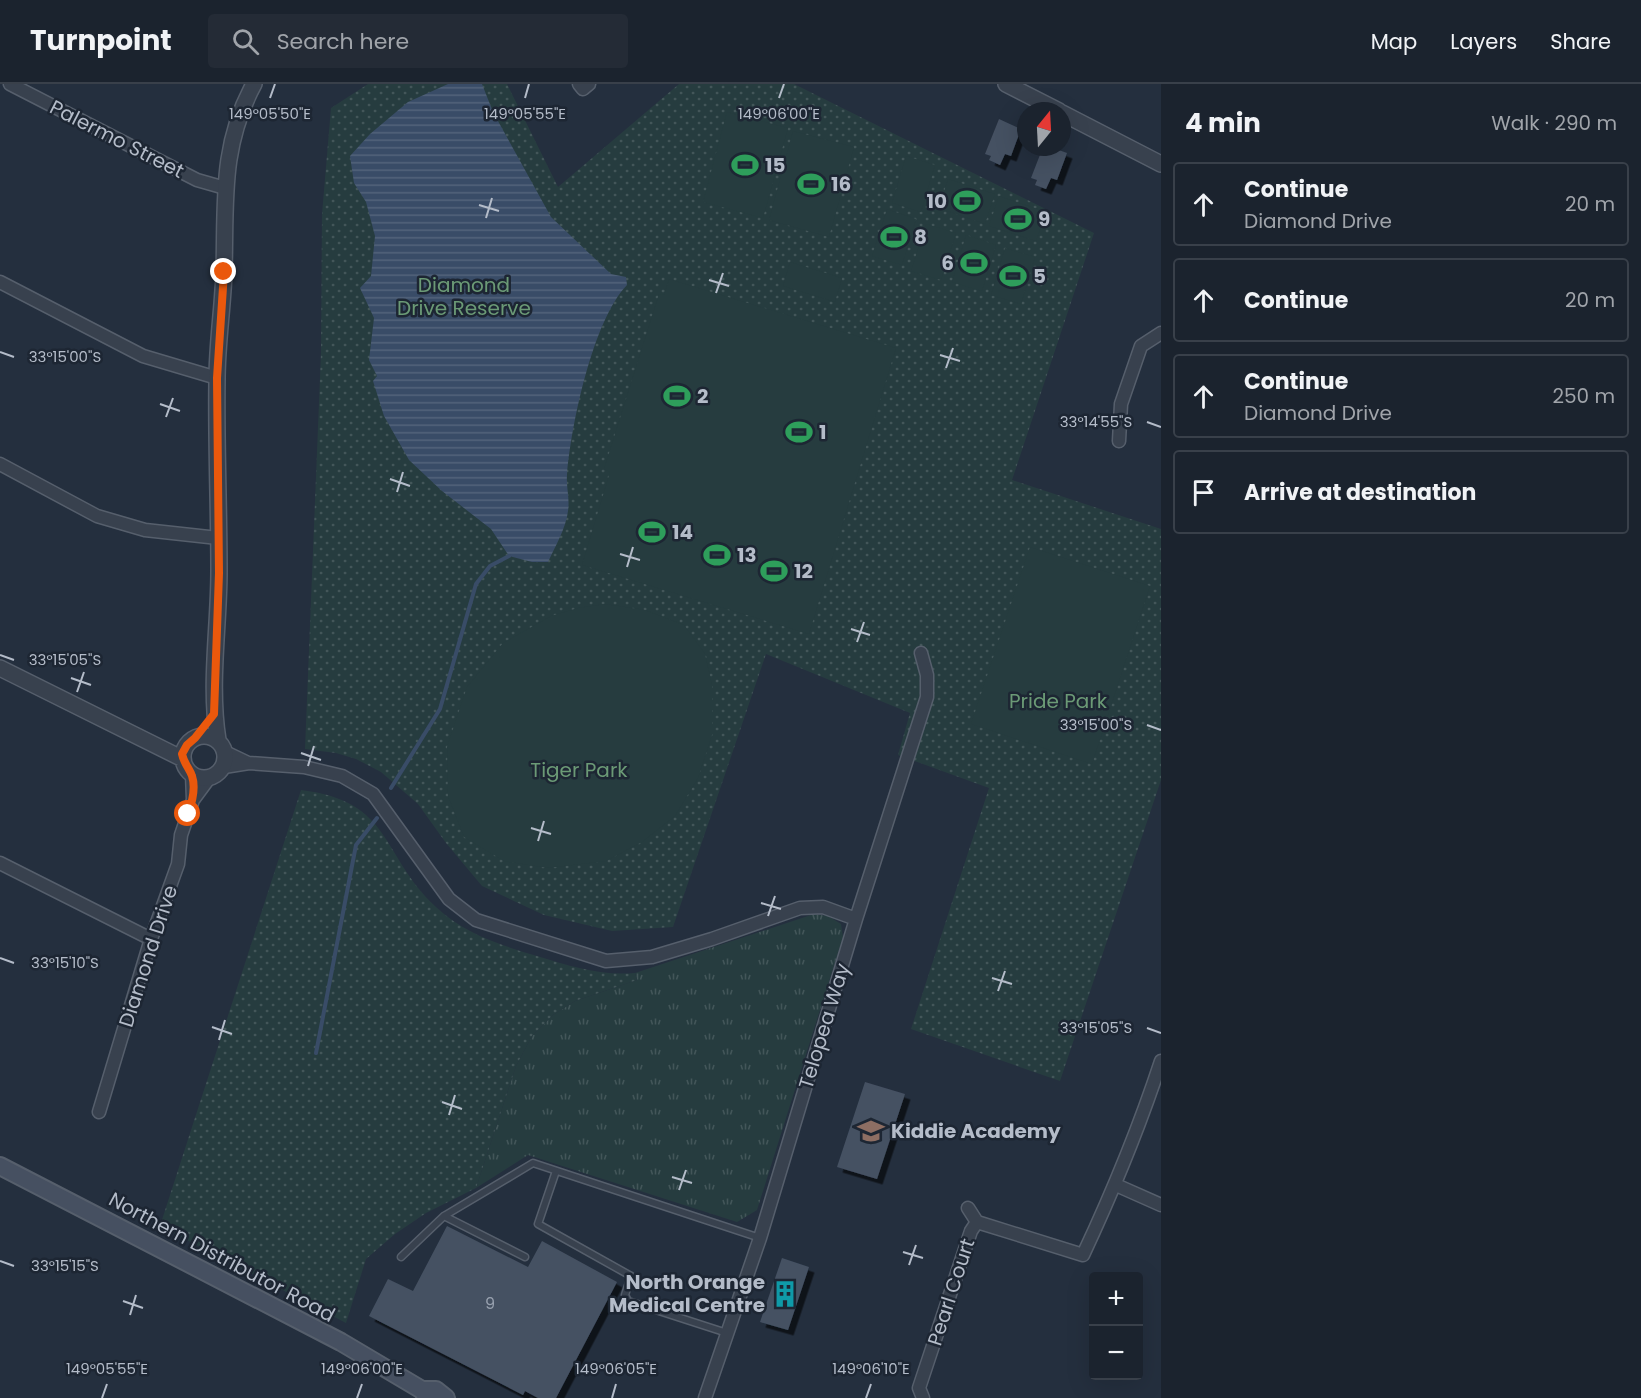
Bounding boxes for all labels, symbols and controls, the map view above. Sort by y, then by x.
search box [208,14,628,68]
text: Turnpoint [30,21,172,60]
icon: search [229,25,262,58]
text: Search here [277,26,409,57]
text: Map [1371,27,1417,56]
text: Layers [1450,27,1517,56]
text: Share [1550,27,1611,56]
street label: Palermo Street [45,93,189,185]
north arrow [1017,102,1071,156]
text: 149°05'50"E [229,103,311,124]
text: 149°05'55"E [484,103,566,124]
text: 149°06'00"E [738,103,820,124]
text: 4 min [1185,105,1261,141]
text: Walk · 290 m [1491,109,1617,137]
sports icon: 15 [730,150,760,180]
place label: 15 [765,151,786,179]
sports icon: 16 [796,169,826,199]
place label: 16 [831,170,851,198]
text: Continue [1244,174,1348,205]
sports icon: 10 [952,186,982,216]
place label: 10 [926,187,947,215]
icon: ahead [1187,188,1220,221]
text: 20 m [1565,190,1615,218]
sports icon: 9 [1003,204,1033,234]
place label: 9 [1038,205,1050,233]
text: Diamond Drive [1244,207,1392,235]
sports icon: 8 [879,222,909,252]
place label: 8 [914,223,927,251]
sports icon: 6 [959,248,989,278]
place label: 6 [941,249,954,277]
route end [210,258,236,284]
sports icon: 5 [998,261,1028,291]
place label: 5 [1033,262,1046,290]
park label: Diamond Drive Reserve [397,271,531,322]
icon: ahead [1187,284,1220,317]
text: Continue [1244,285,1348,316]
text: 20 m [1565,286,1615,314]
text: 33°15'00"S [29,346,101,367]
text: Continue [1244,366,1348,397]
icon: ahead [1187,380,1220,413]
sports icon: 2 [662,381,692,411]
place label: 2 [697,382,708,410]
text: 250 m [1552,382,1615,410]
text: Diamond Drive [1244,399,1392,427]
text: 33°14'55"S [1060,411,1132,432]
sports icon: 1 [784,417,814,447]
place label: 1 [819,418,827,446]
icon: arrive [1187,476,1220,509]
text: Arrive at destination [1244,477,1476,508]
sports icon: 14 [637,517,667,547]
place label: 14 [672,518,693,546]
sports icon: 13 [702,540,732,570]
place label: 13 [737,541,757,569]
sports icon: 12 [759,556,789,586]
place label: 12 [794,557,813,585]
text: 33°15'05"S [29,649,101,670]
park label: Pride Park [1009,687,1108,715]
text: 33°15'00"S [1060,714,1132,735]
park label: Tiger Park [530,756,628,784]
route start [174,800,200,826]
street label: Diamond Drive [112,881,184,1031]
text: 33°15'10"S [31,952,99,973]
street label: Telopea Way [792,960,856,1092]
text: 33°15'05"S [1060,1017,1132,1038]
school or university icon: Kiddie Academy [856,1116,886,1146]
place label: Kiddie Academy [891,1117,1061,1145]
street label: Northern Distributor Road [104,1185,340,1329]
street label: Pearl Court [921,1235,981,1349]
text: 33°15'15"S [31,1255,99,1276]
place label: North Orange Medical Centre [609,1268,765,1319]
map controls [1089,1272,1143,1380]
button: + [1089,1272,1143,1326]
building icon: North Orange Medical Centre [770,1279,800,1309]
house number: 9 [485,1292,495,1315]
button: − [1089,1326,1143,1380]
text: 149°05'55"E [66,1358,148,1379]
text: 149°06'00"E [321,1358,403,1379]
text: 149°06'05"E [575,1358,657,1379]
text: 149°06'10"E [832,1358,910,1379]

